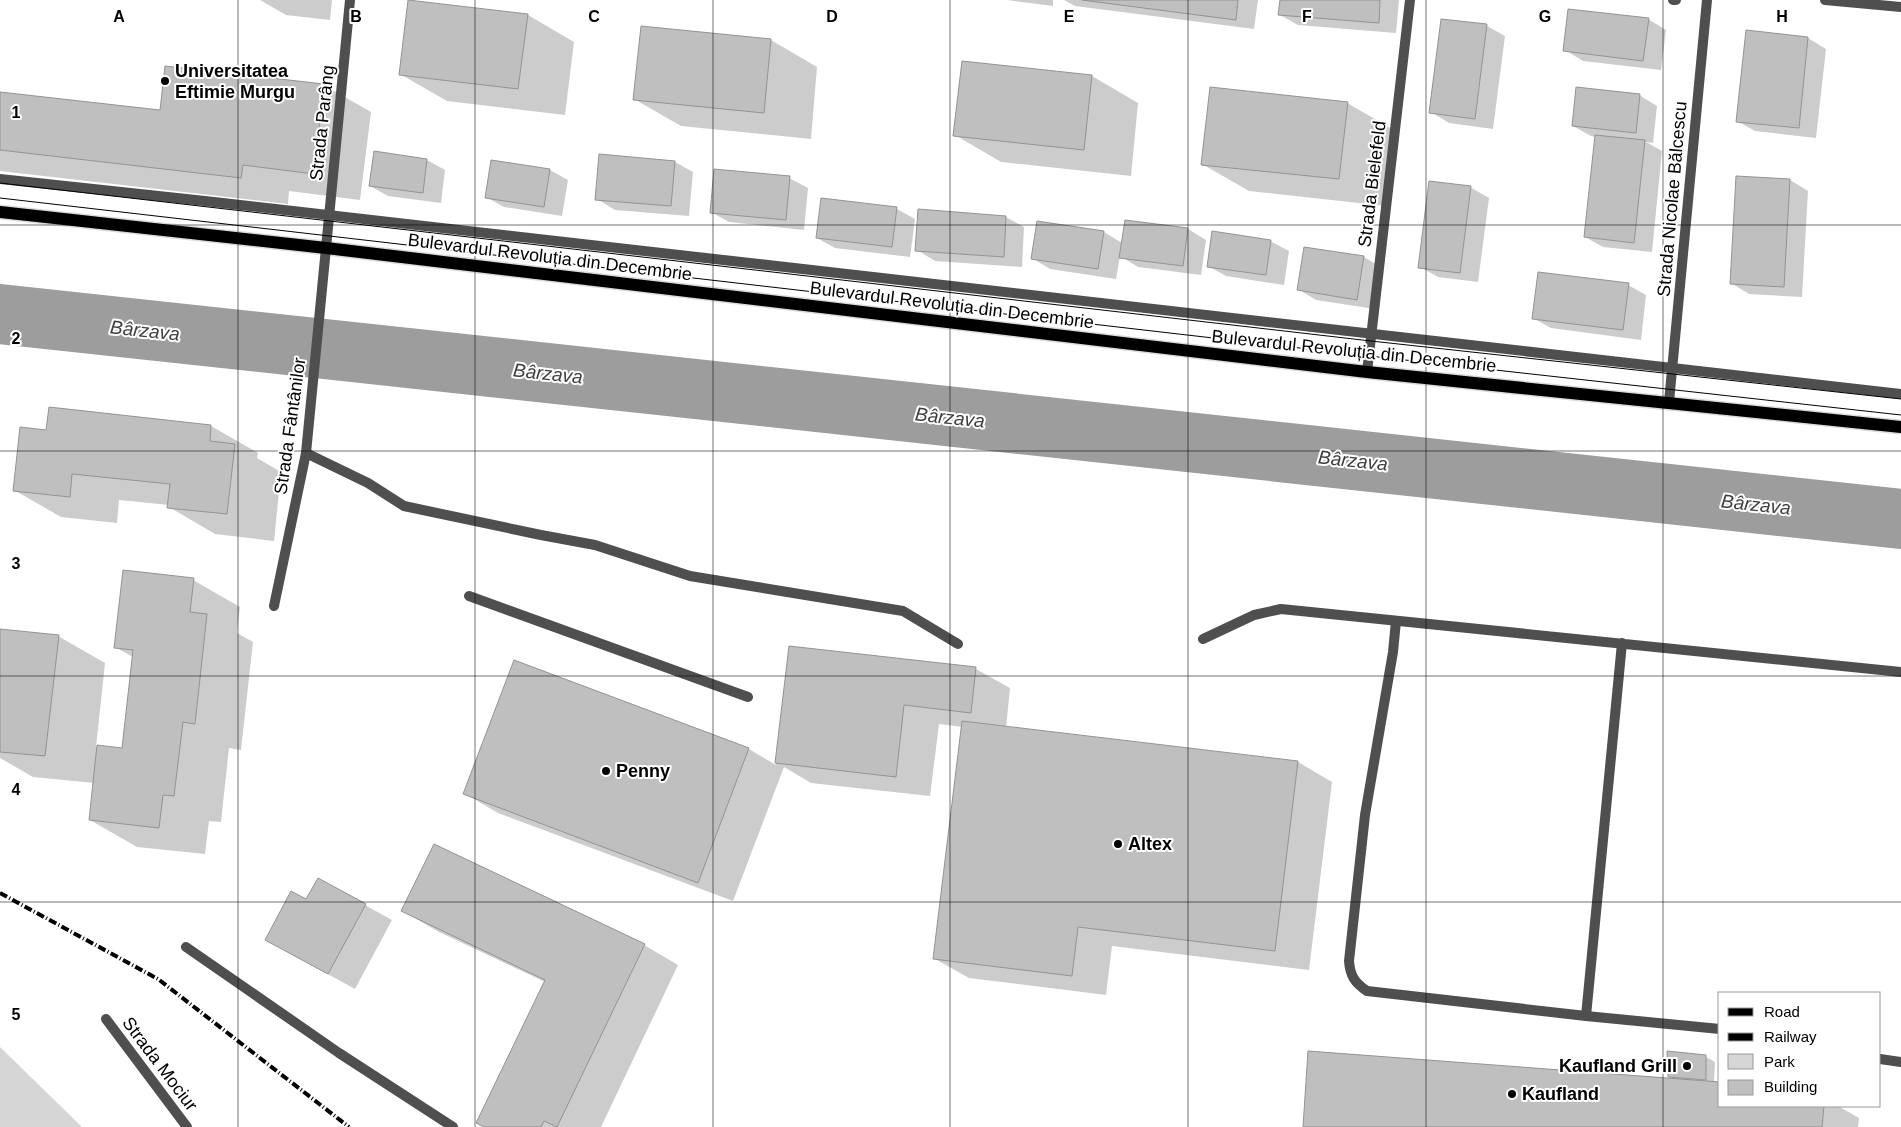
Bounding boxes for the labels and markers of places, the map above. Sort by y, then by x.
place label: Universitatea Eftimie Murgu [175,61,295,102]
marker: Universitatea Eftimie Murgu [159,75,171,87]
place label: Penny [616,761,670,781]
marker: Penny [600,765,612,777]
place label: Altex [1128,834,1172,854]
marker: Altex [1112,838,1124,850]
place label: Kaufland Grill [1559,1056,1677,1076]
marker: Kaufland Grill [1681,1060,1693,1072]
place label: Kaufland [1522,1084,1599,1104]
marker: Kaufland [1506,1088,1518,1100]

